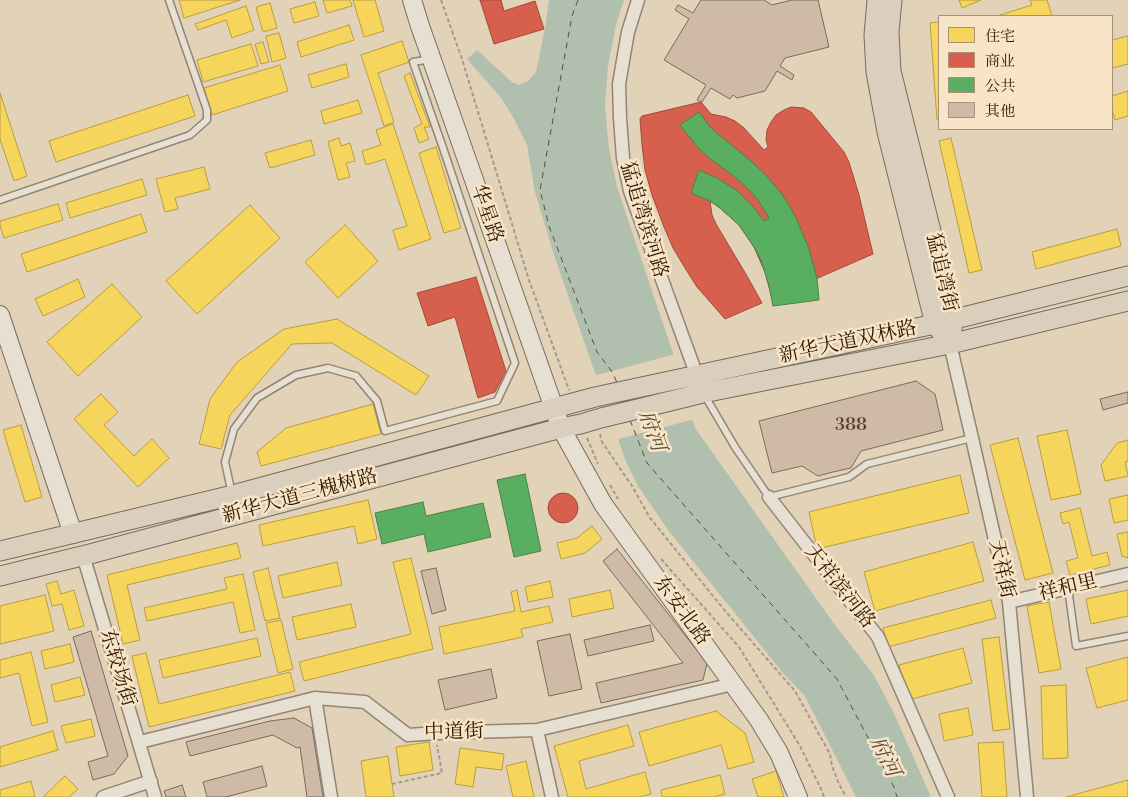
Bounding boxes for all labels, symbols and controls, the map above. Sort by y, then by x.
legend [938,15,1113,130]
text: 住宅 [985,27,1015,46]
text: 商业 [985,52,1015,71]
text: 公共 [985,77,1015,96]
text: 其他 [985,102,1015,121]
street label: 猛追湾滨河路 [614,159,672,281]
street label: 华星路 [465,182,507,246]
street label: 猛追湾街 [920,231,962,315]
street label: 新华大道双林路 [777,317,919,369]
water label: 府河 [632,407,670,455]
house number: 388 [835,415,867,437]
street label: 新华大道三槐树路 [220,465,380,529]
street label: 天祥街 [983,537,1019,601]
street label: 天祥滨河路 [799,540,879,634]
street label: 祥和里 [1036,570,1100,606]
street label: 东安北路 [648,572,714,650]
street label: 东较场街 [94,626,140,710]
street label: 中道街 [424,720,484,746]
water label: 府河 [863,733,905,781]

